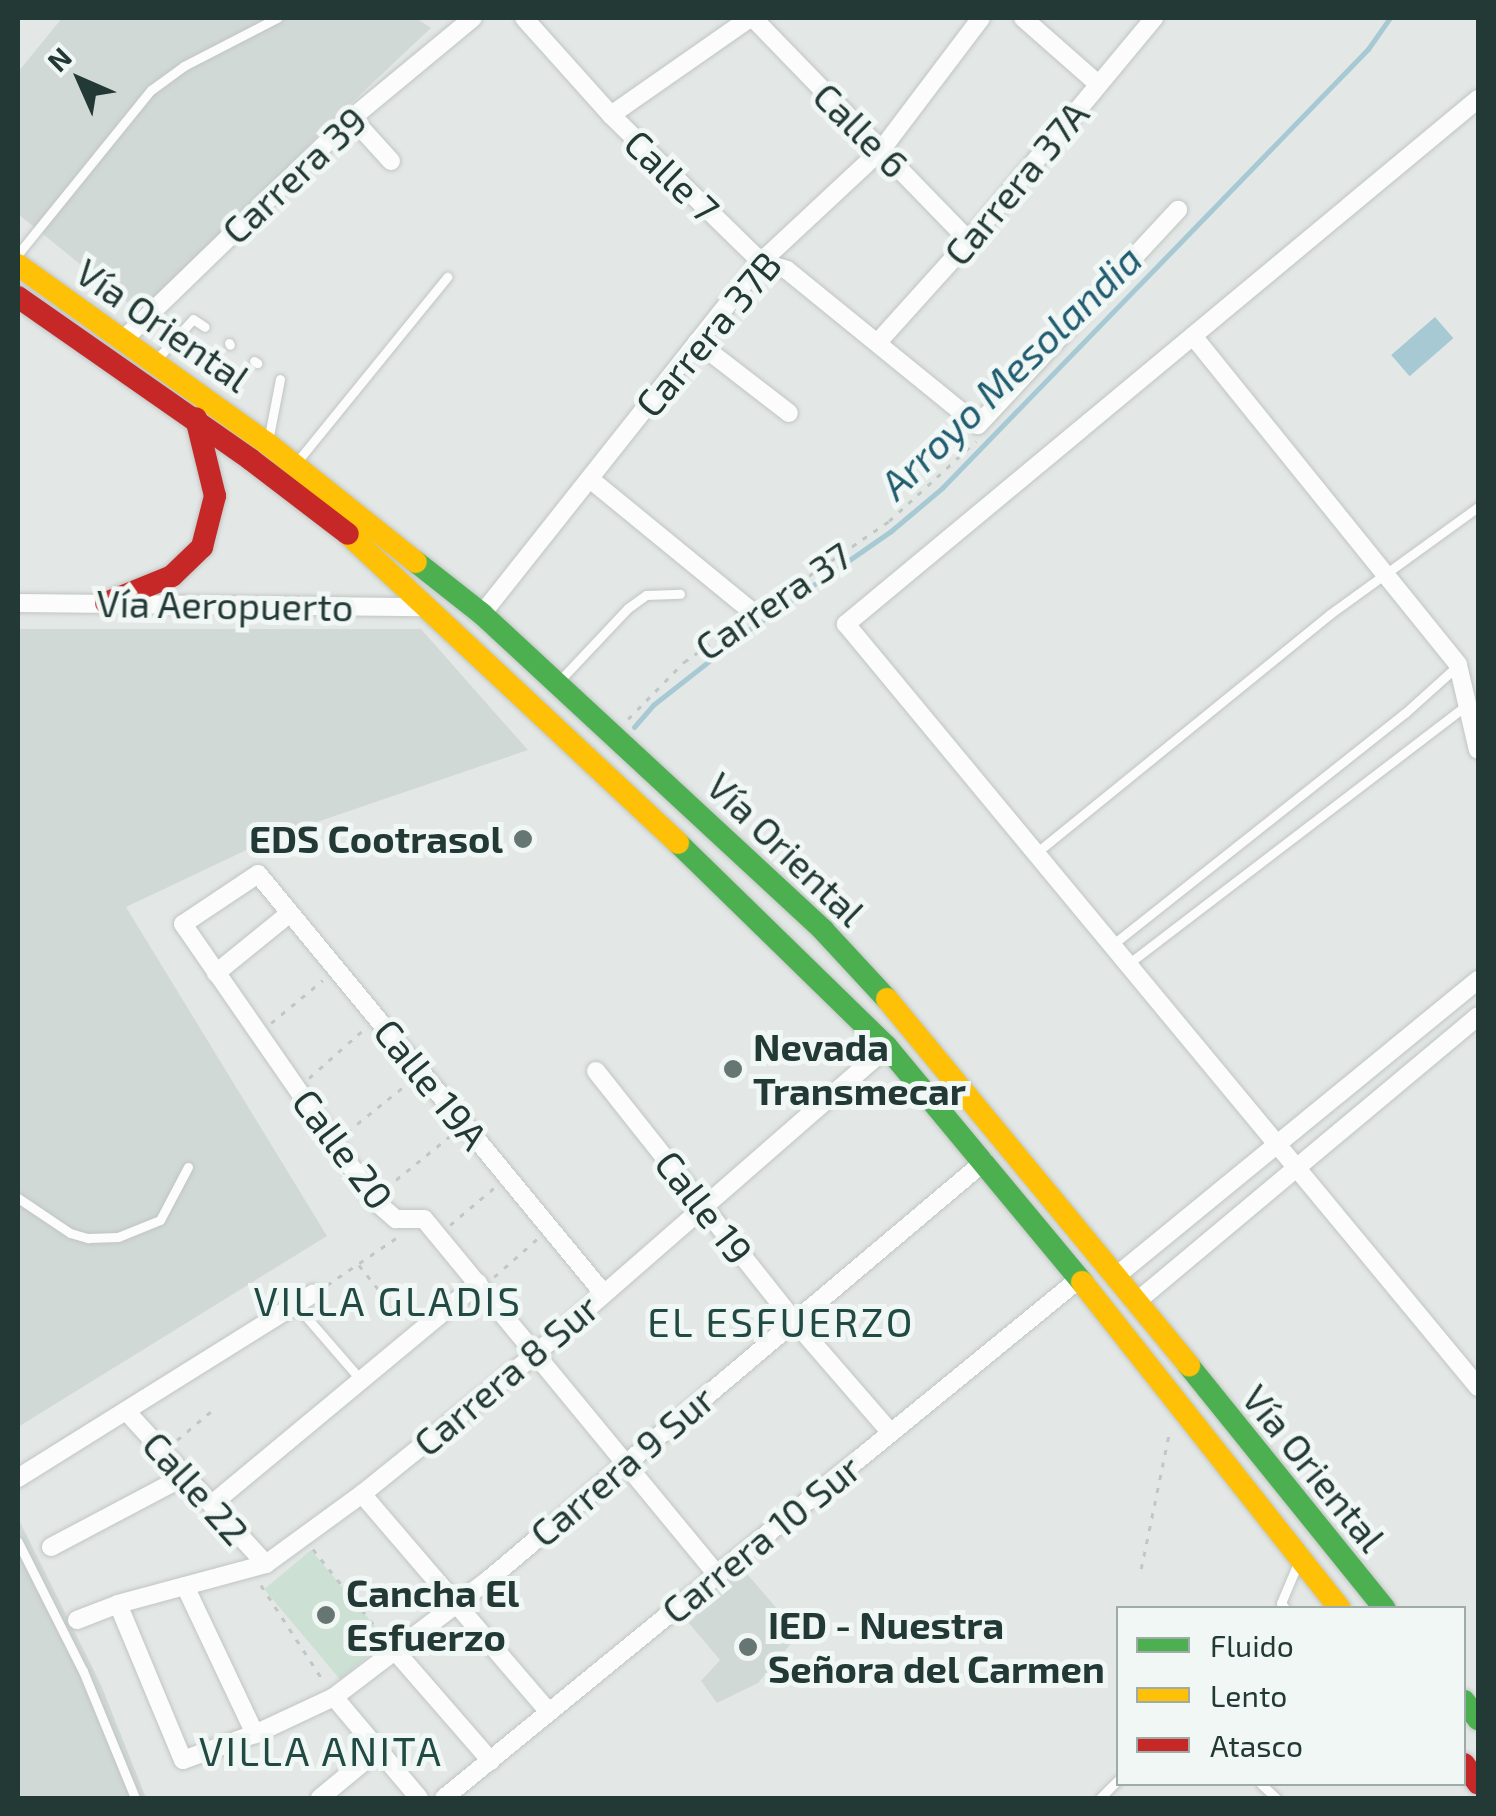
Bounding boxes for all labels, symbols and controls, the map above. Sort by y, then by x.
north arrow [30,30,130,130]
text: N [40,40,78,78]
street label: Calle 6 [804,73,918,187]
street label: Carrera 37A [934,92,1098,274]
street label: Carrera 39 [213,97,375,253]
street label: Calle 7 [615,120,729,232]
water label: Arroyo Mesolandia [869,234,1151,508]
street label: Carrera 37B [626,242,790,426]
street label: Vía Oriental [68,249,258,401]
street label: Carrera 37 [686,532,860,670]
street label: Vía Aeropuerto [96,580,354,630]
street label: Vía Oriental [698,763,874,935]
place label: EDS Cootrasol [249,816,503,862]
marker: EDS Cootrasol [512,828,534,850]
street label: Calle 19A [365,1010,497,1158]
place label: Nevada Transmecar [753,1024,966,1114]
marker: Nevada Transmecar [722,1058,744,1080]
street label: Calle 20 [283,1080,403,1218]
street label: Calle 19 [646,1141,762,1273]
district label: VILLA GLADIS [253,1276,523,1324]
street label: Carrera 8 Sur [404,1285,608,1465]
district label: EL ESFUERZO [647,1297,915,1345]
street label: Carrera 9 Sur [521,1376,723,1556]
street label: Vía Oriental [1233,1376,1395,1560]
street label: Calle 22 [133,1422,259,1554]
street label: Carrera 10 Sur [653,1445,869,1633]
place label: Cancha El Esfuerzo [346,1570,519,1660]
place label: IED - Nuestra Señora del Carmen [768,1602,1106,1692]
marker: Cancha El Esfuerzo [315,1604,337,1626]
legend [1116,1606,1466,1786]
text: Fluido [1210,1627,1294,1663]
marker: IED - Nuestra Señora del Carmen [737,1636,759,1658]
text: Lento [1210,1677,1287,1713]
district label: VILLA ANITA [198,1726,444,1774]
text: Atasco [1210,1727,1303,1763]

